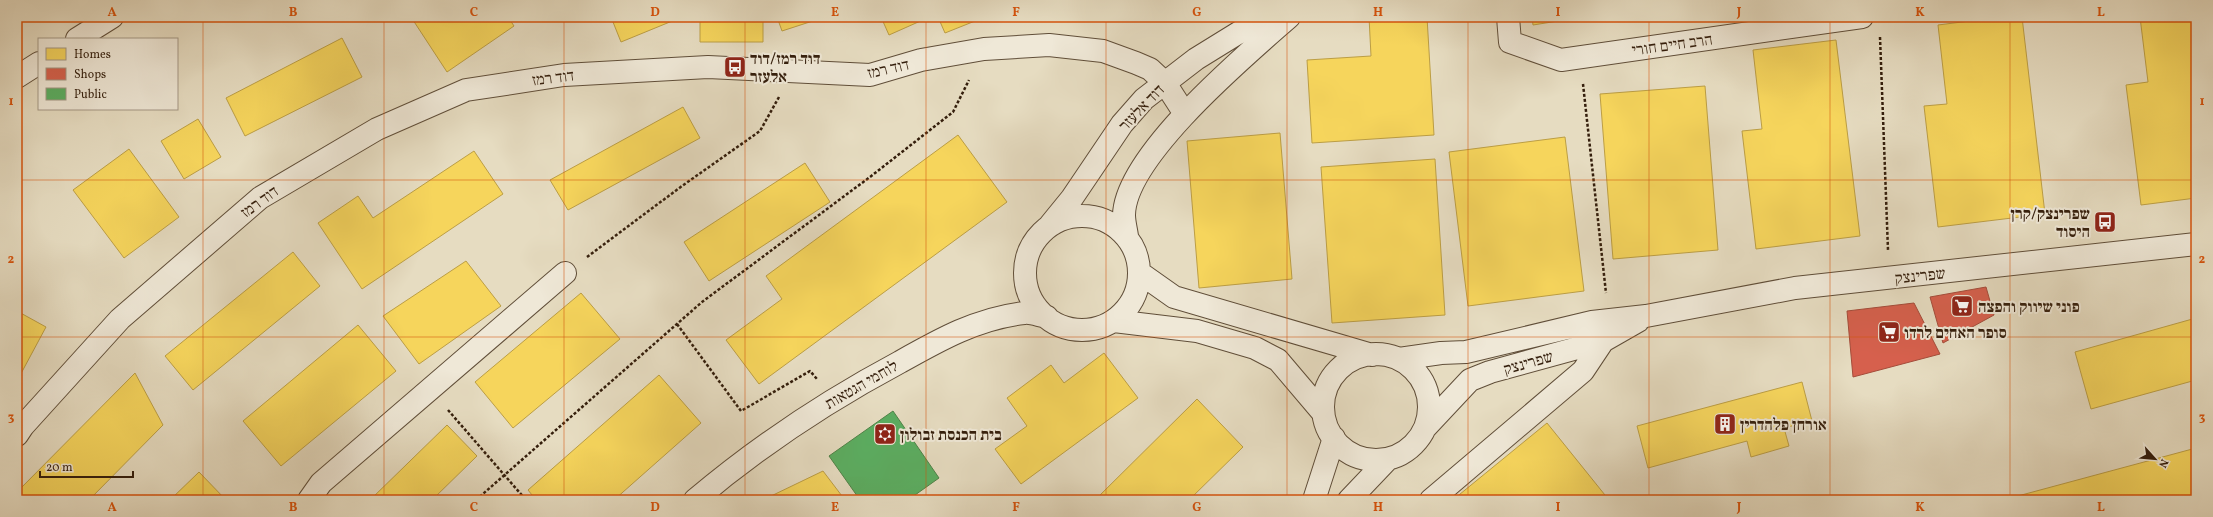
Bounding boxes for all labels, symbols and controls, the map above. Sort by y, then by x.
text: A [107,4,117,22]
text: B [289,4,298,22]
text: C [470,4,478,22]
text: D [650,4,660,22]
text: E [831,4,839,22]
text: F [1012,4,1020,22]
text: G [1192,4,1202,22]
text: H [1373,4,1383,22]
text: I [1556,4,1561,22]
text: J [1736,4,1742,22]
text: K [1915,4,1925,22]
text: L [2097,4,2105,22]
street label: הרב חיים חורי [1630,29,1714,63]
legend [38,38,178,110]
text: Homes [74,47,111,63]
place label: דוד רמז/דוד אלעזר [750,49,820,89]
bus stop icon: דוד רמז/דוד אלעזר [722,54,748,80]
street label: דוד רמז [865,54,912,85]
street label: דוד רמז [531,65,576,92]
text: Shops [74,67,106,83]
street label: דוד אלעזר [1115,80,1170,137]
text: Public [74,87,107,103]
text: 1 [8,93,14,111]
text: 1 [2199,93,2205,111]
street label: דוד רמז [237,181,284,224]
place label: שפרינצק/קרן היסוד [2011,204,2090,244]
bus stop icon: שפרינצק/קרן היסוד [2092,209,2118,235]
text: 2 [8,251,15,269]
text: 2 [2199,251,2206,269]
street label: שפרינצק [1894,263,1947,291]
supermarket icon: פוני שיווק והפצה [1949,293,1975,319]
place label: פוני שיווק והפצה [1978,297,2080,319]
supermarket icon: סופר האחים לרדו [1876,319,1902,345]
place label: סופר האחים לרדו [1904,323,2007,345]
street label: שפרינצק [1501,346,1556,382]
street label: לוחמי הגטאות [821,356,903,416]
text: 3 [8,409,15,427]
text: 3 [2199,409,2206,427]
building icon: אורחן פלהדרין [1712,411,1738,437]
place label: אורחן פלהדרין [1740,415,1827,437]
synagogue icon: בית הכנסת זבולון [872,421,898,447]
place label: בית הכנסת זבולון [900,425,1002,447]
north arrow [2135,439,2175,479]
scale bar [40,453,133,479]
text: N [2154,456,2171,470]
text: 20 m [46,460,73,476]
text: A [107,499,117,517]
text: B [289,499,298,517]
text: C [470,499,478,517]
text: D [650,499,660,517]
text: E [831,499,839,517]
text: F [1012,499,1020,517]
text: G [1192,499,1202,517]
text: H [1373,499,1383,517]
text: I [1556,499,1561,517]
text: J [1736,499,1742,517]
text: K [1915,499,1925,517]
text: L [2097,499,2105,517]

